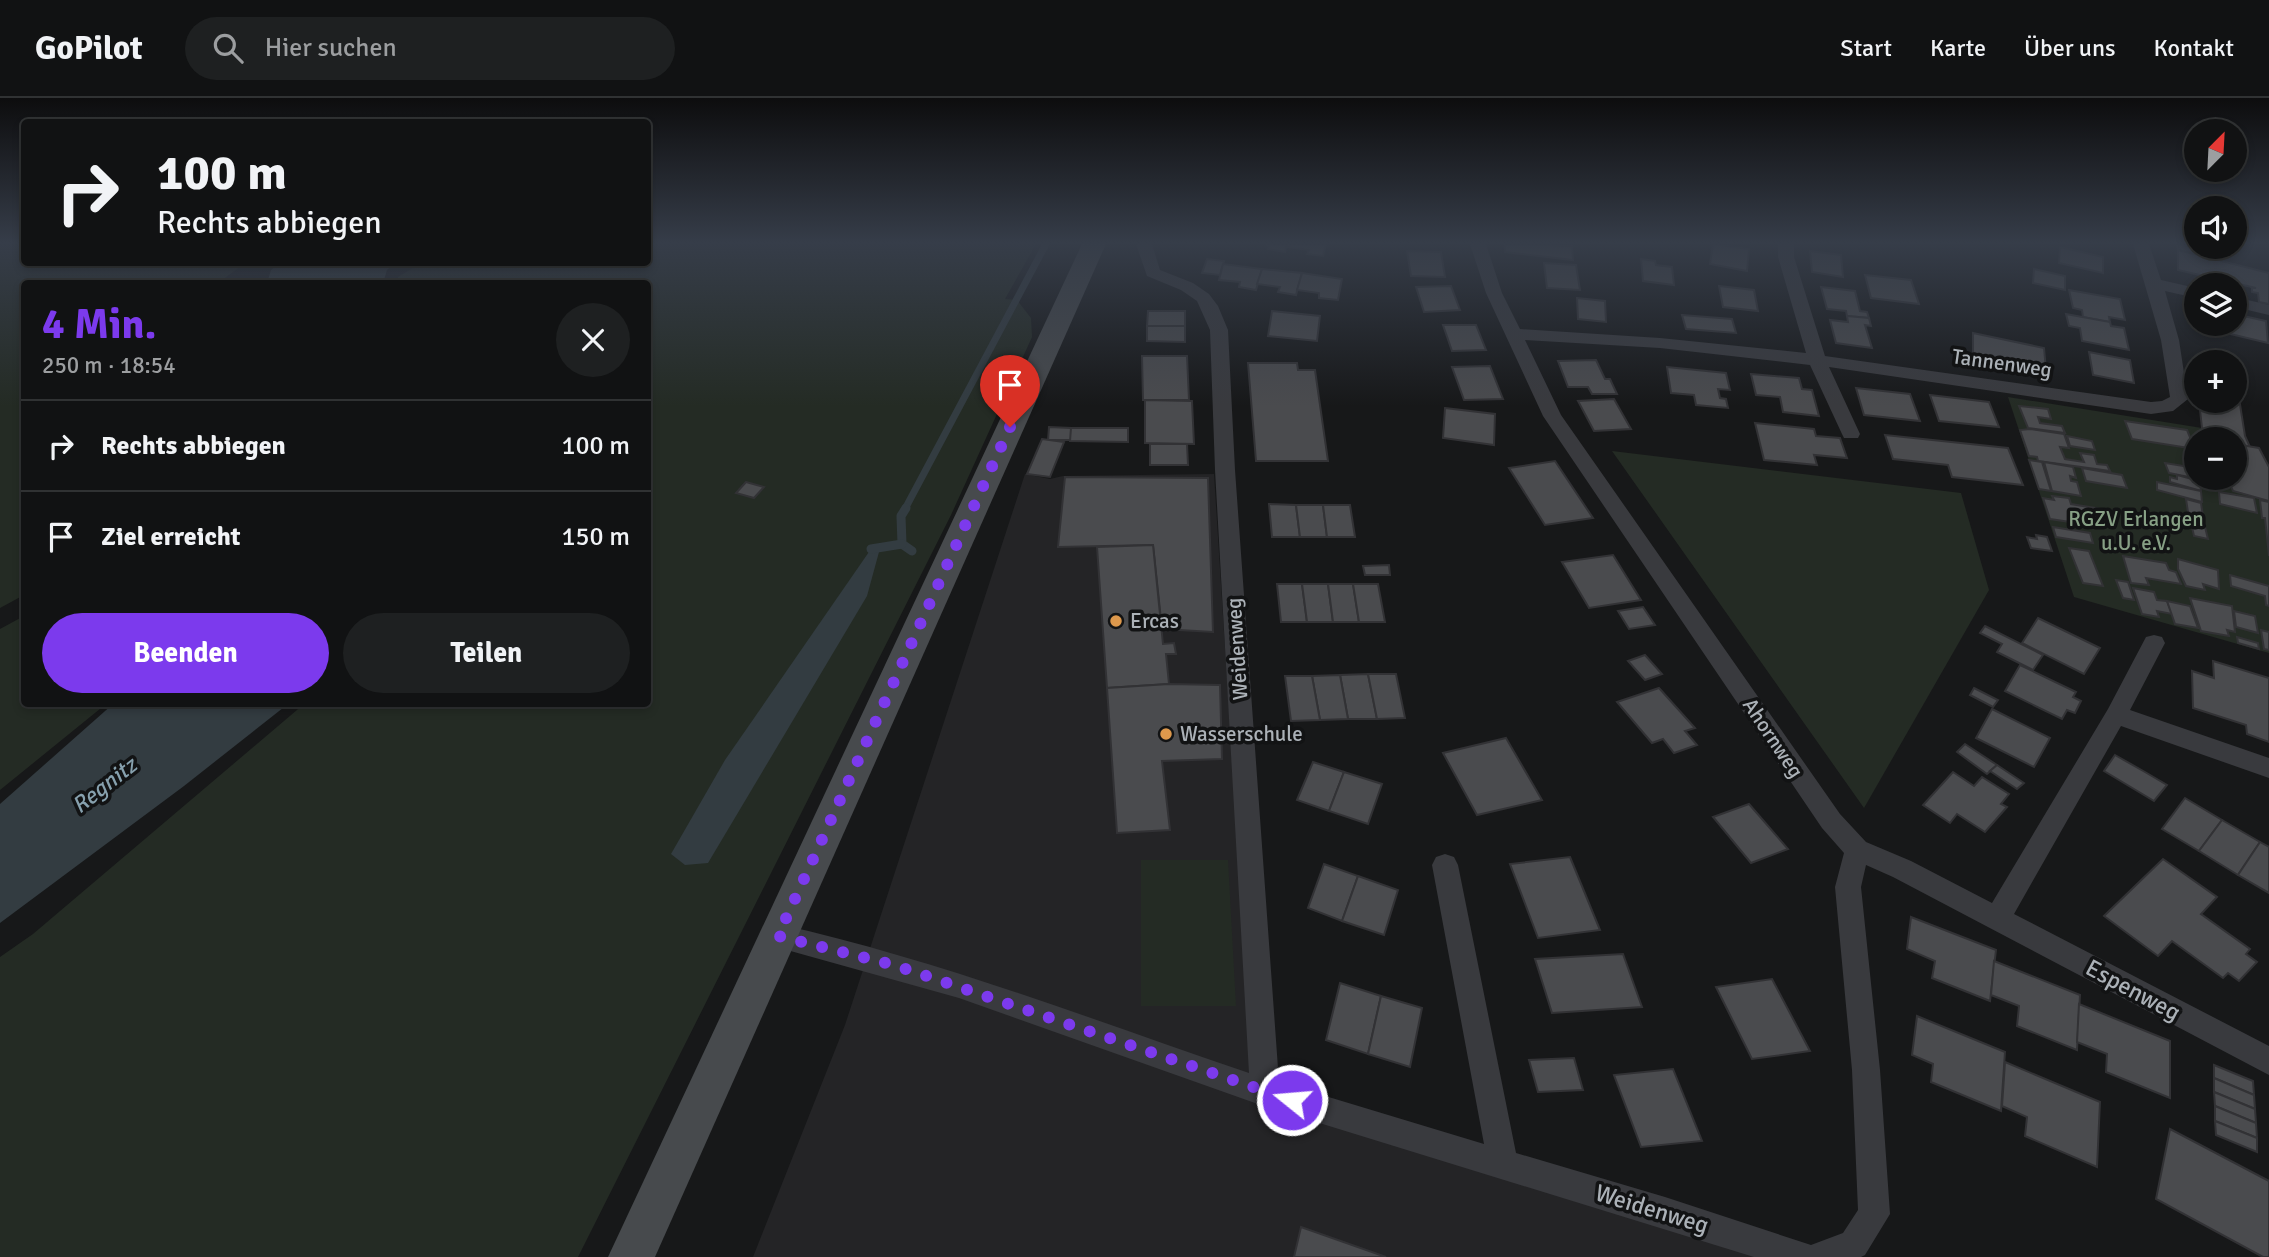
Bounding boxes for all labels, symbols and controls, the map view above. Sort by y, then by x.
search box [185,17,675,80]
text: GoPilot [35,28,143,69]
icon: search [209,29,247,67]
text: Hier suchen [265,32,397,64]
text: Start [1840,33,1892,63]
text: Karte [1930,33,1986,63]
text: Über uns [2024,33,2116,63]
text: Kontakt [2154,33,2234,63]
north arrow [2184,119,2247,182]
map controls [2184,119,2247,490]
text: 100 m [157,143,287,203]
icon: right [42,147,133,238]
button: sound [2184,196,2247,259]
text: Rechts abbiegen [157,203,382,242]
button: layers [2184,273,2247,336]
text: 4 Min. [42,299,156,350]
button: close [556,303,630,377]
street label: Tannenweg [1950,343,2054,383]
button: + [2184,350,2247,413]
text: 250 m · 18:54 [42,351,176,380]
pin [980,355,1040,427]
icon: arrive [991,366,1029,404]
icon: right [42,427,80,465]
button: − [2184,427,2247,490]
text: Rechts abbiegen [101,430,286,462]
text: 100 m [561,430,630,462]
park label: RGZV Erlangen u.U. e.V. [2068,506,2204,556]
icon: arrive [42,518,80,556]
text: Ziel erreicht [101,521,241,553]
text: 150 m [561,521,630,553]
street label: Weidenweg [1220,597,1254,701]
place label: Ercas [1130,608,1179,634]
button: Beenden [42,613,329,693]
button: Teilen [343,613,630,693]
marker: Ercas [1108,613,1124,629]
street label: Ahornweg [1737,693,1809,783]
place label: Wasserschule [1180,721,1303,747]
marker: Wasserschule [1158,726,1174,742]
water label: Regnitz [66,750,144,820]
street label: Espenweg [2080,953,2186,1027]
position arrow [1255,1063,1329,1137]
street label: Weidenweg [1592,1178,1712,1240]

